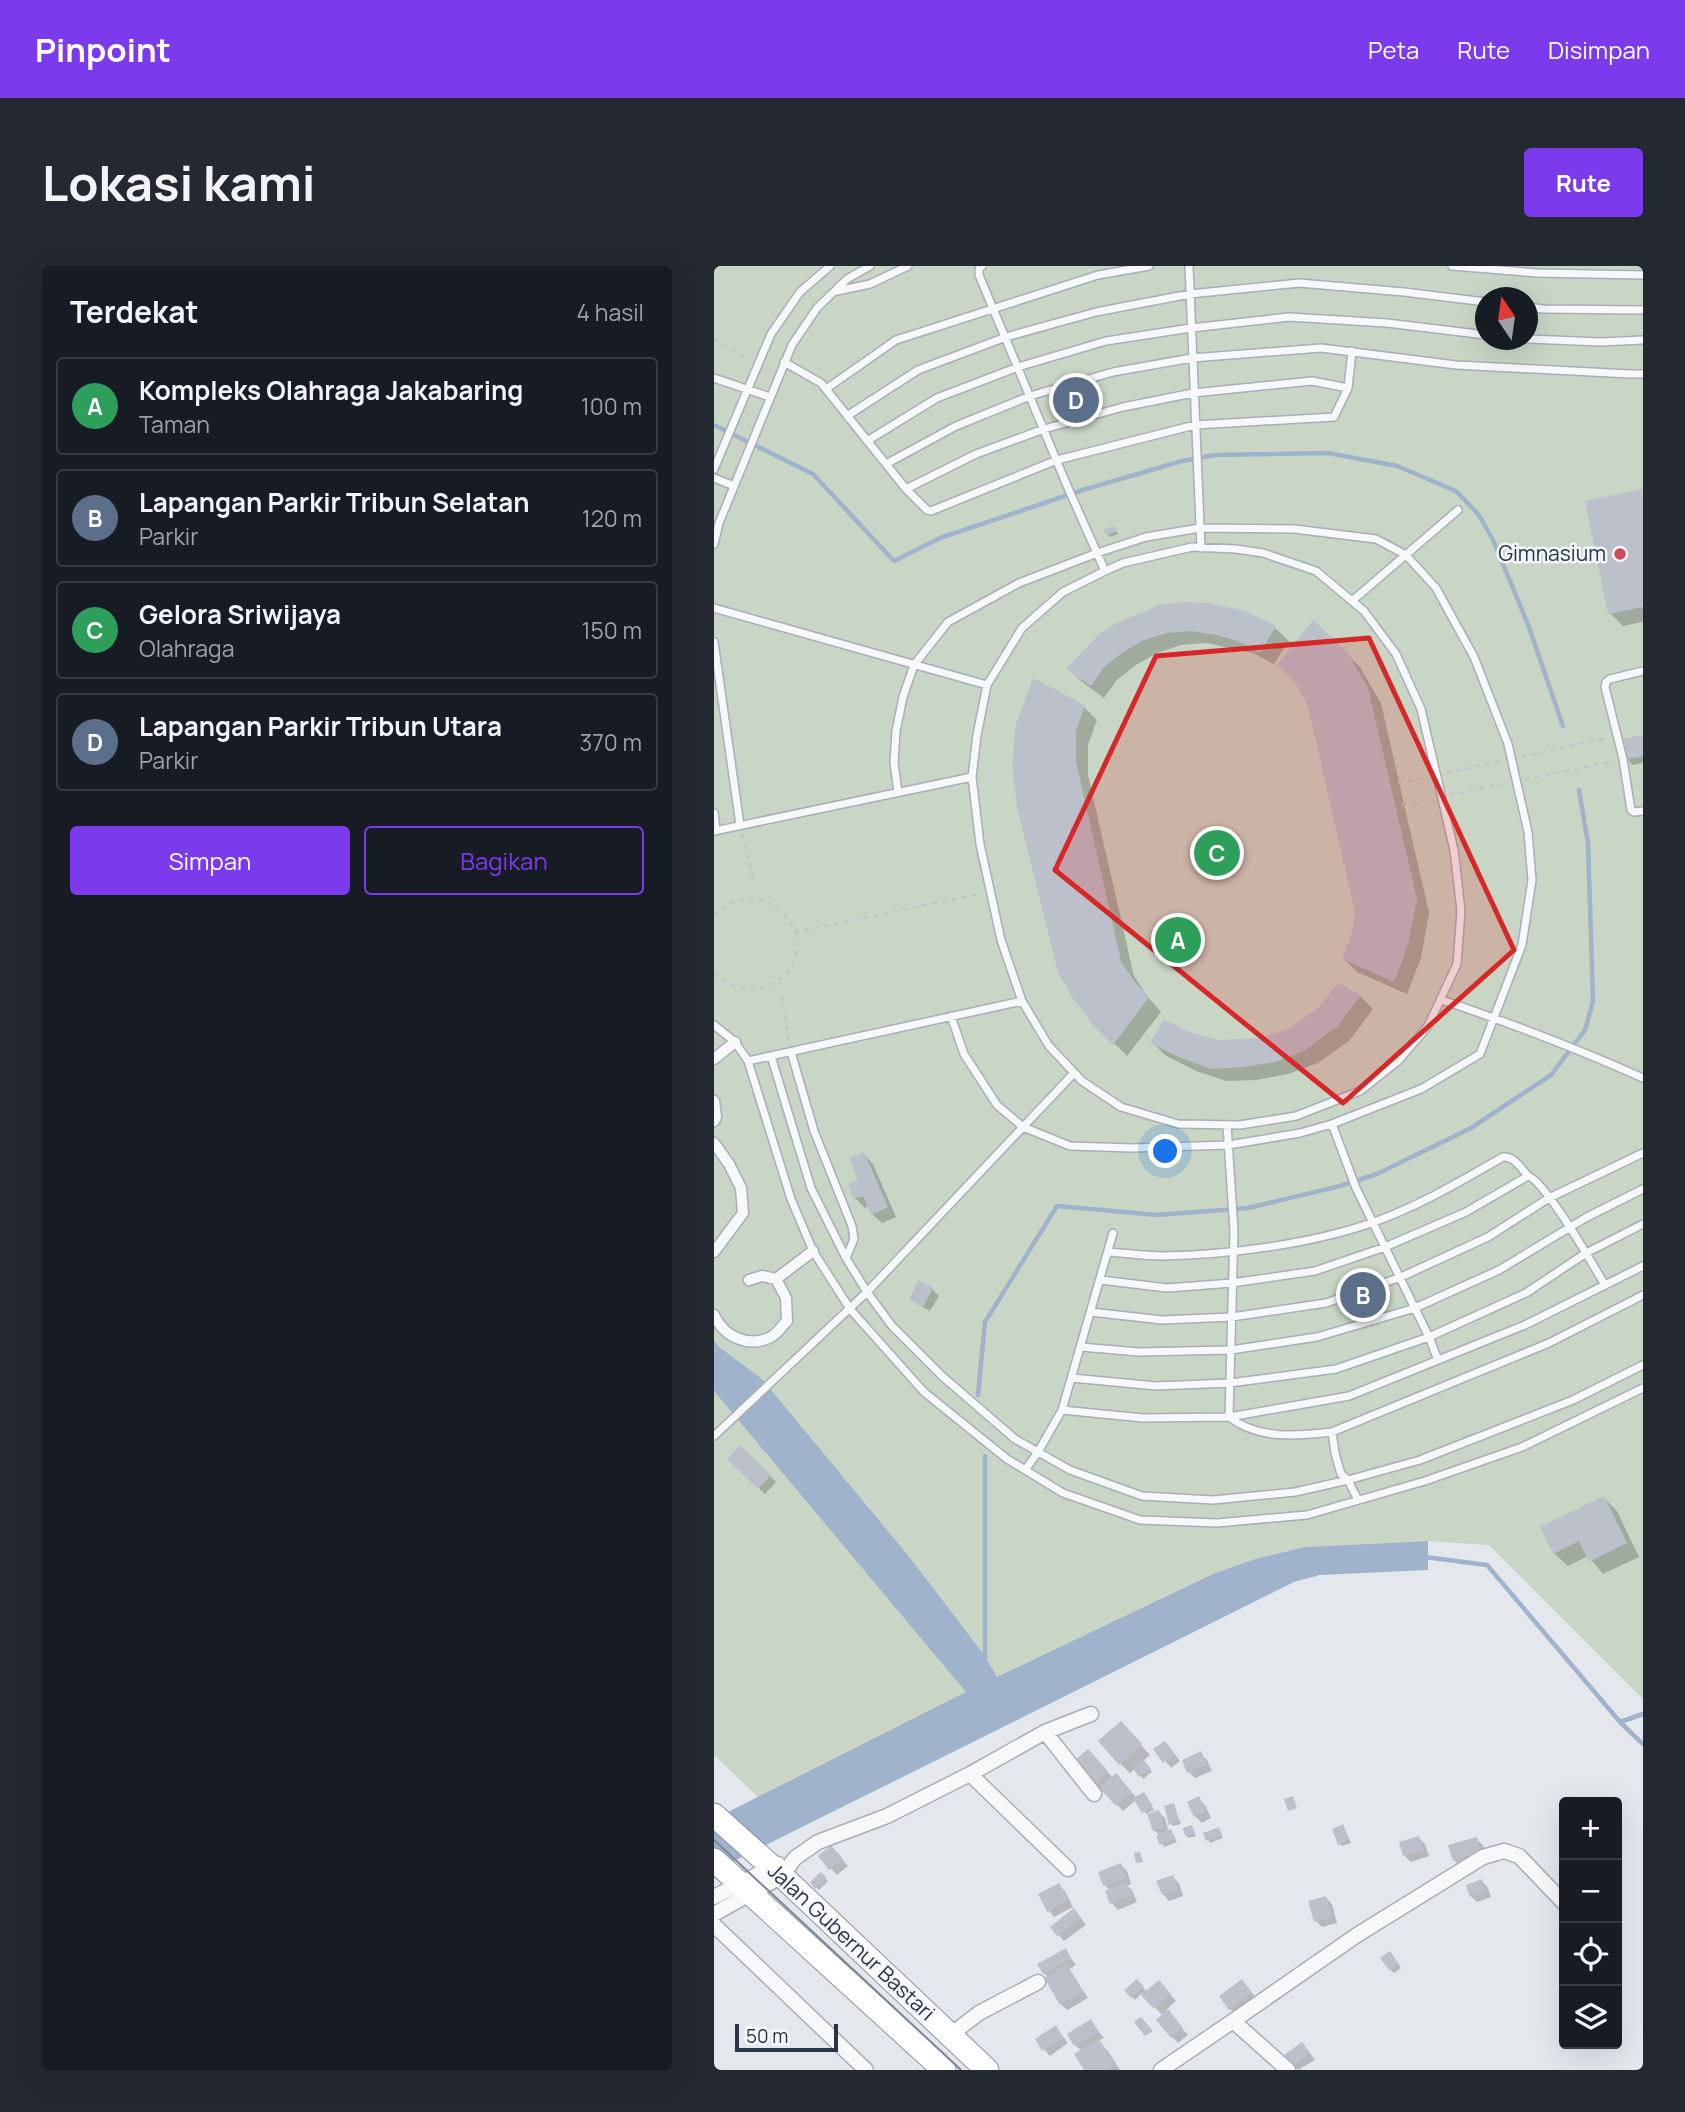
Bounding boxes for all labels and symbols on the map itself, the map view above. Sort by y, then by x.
north arrow [1475,287,1538,350]
pin: D [1053,374,1099,426]
place label: Gimnasium [1498,539,1606,567]
marker: Gimnasium [1612,546,1628,562]
pin: C [1194,827,1240,879]
pin: A [1155,914,1201,966]
your location [1148,1134,1182,1168]
pin: B [1340,1269,1386,1321]
street label: Jalan Gubernur Bastari [762,1856,941,2026]
scale bar [735,2021,838,2053]

